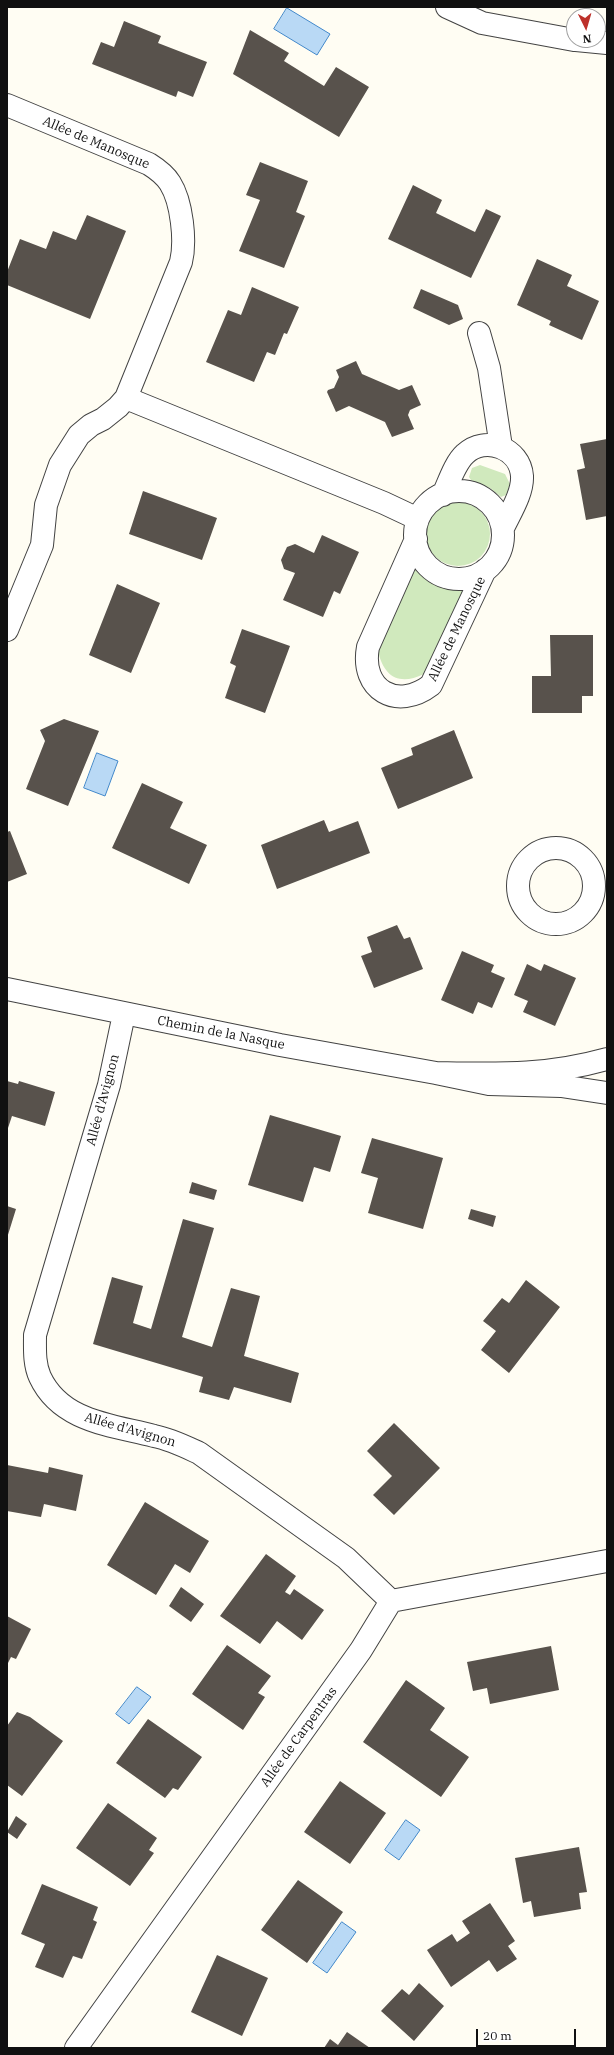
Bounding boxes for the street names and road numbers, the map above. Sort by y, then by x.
street label: Allée de Manosque [40,113,152,173]
street label: Allée de Manosque [425,574,489,684]
street label: Chemin de la Nasque [156,1013,286,1053]
street label: Allée d'Avignon [83,1053,123,1147]
street label: Allée d'Avignon [83,1410,177,1450]
street label: Allée de Carpentras [257,1684,341,1790]

